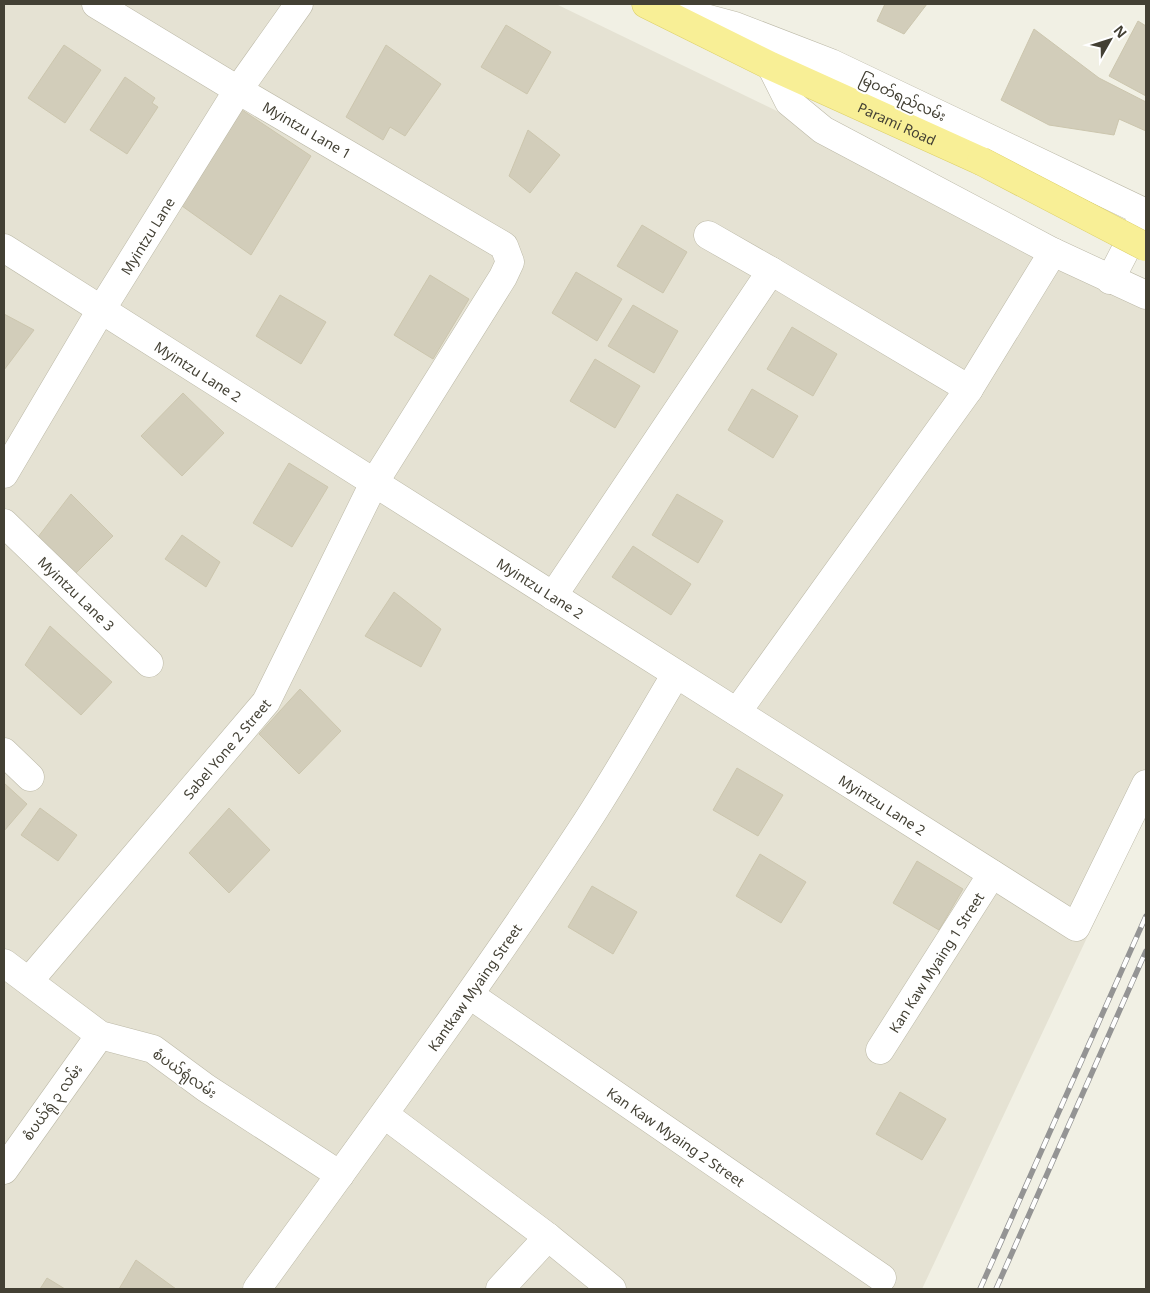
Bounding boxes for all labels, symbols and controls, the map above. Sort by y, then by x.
north arrow [1085,15,1135,65]
text: N [1110,21,1131,42]
street label: မြဝတ်ရည်လမ်း [856,69,949,128]
street label: Myintzu Lane 1 [259,97,355,163]
street label: Parami Road [855,97,939,149]
street label: Myintzu Lane [116,193,179,278]
street label: Myintzu Lane 2 [151,336,245,406]
street label: Myintzu Lane 3 [34,552,119,635]
street label: Myintzu Lane 2 [493,553,588,622]
street label: Sabel Yone 2 Street [178,694,275,803]
street label: Myintzu Lane 2 [835,770,930,839]
street label: Kan Kaw Myaing 1 Street [884,888,988,1036]
street label: Kantkaw Myaing Street [423,919,525,1055]
street label: စံပယ်ရုံလမ်း [147,1044,221,1105]
street label: စံပယ်ရုံ ၃ လမ်း [18,1060,89,1146]
street label: Kan Kaw Myaing 2 Street [603,1083,749,1191]

